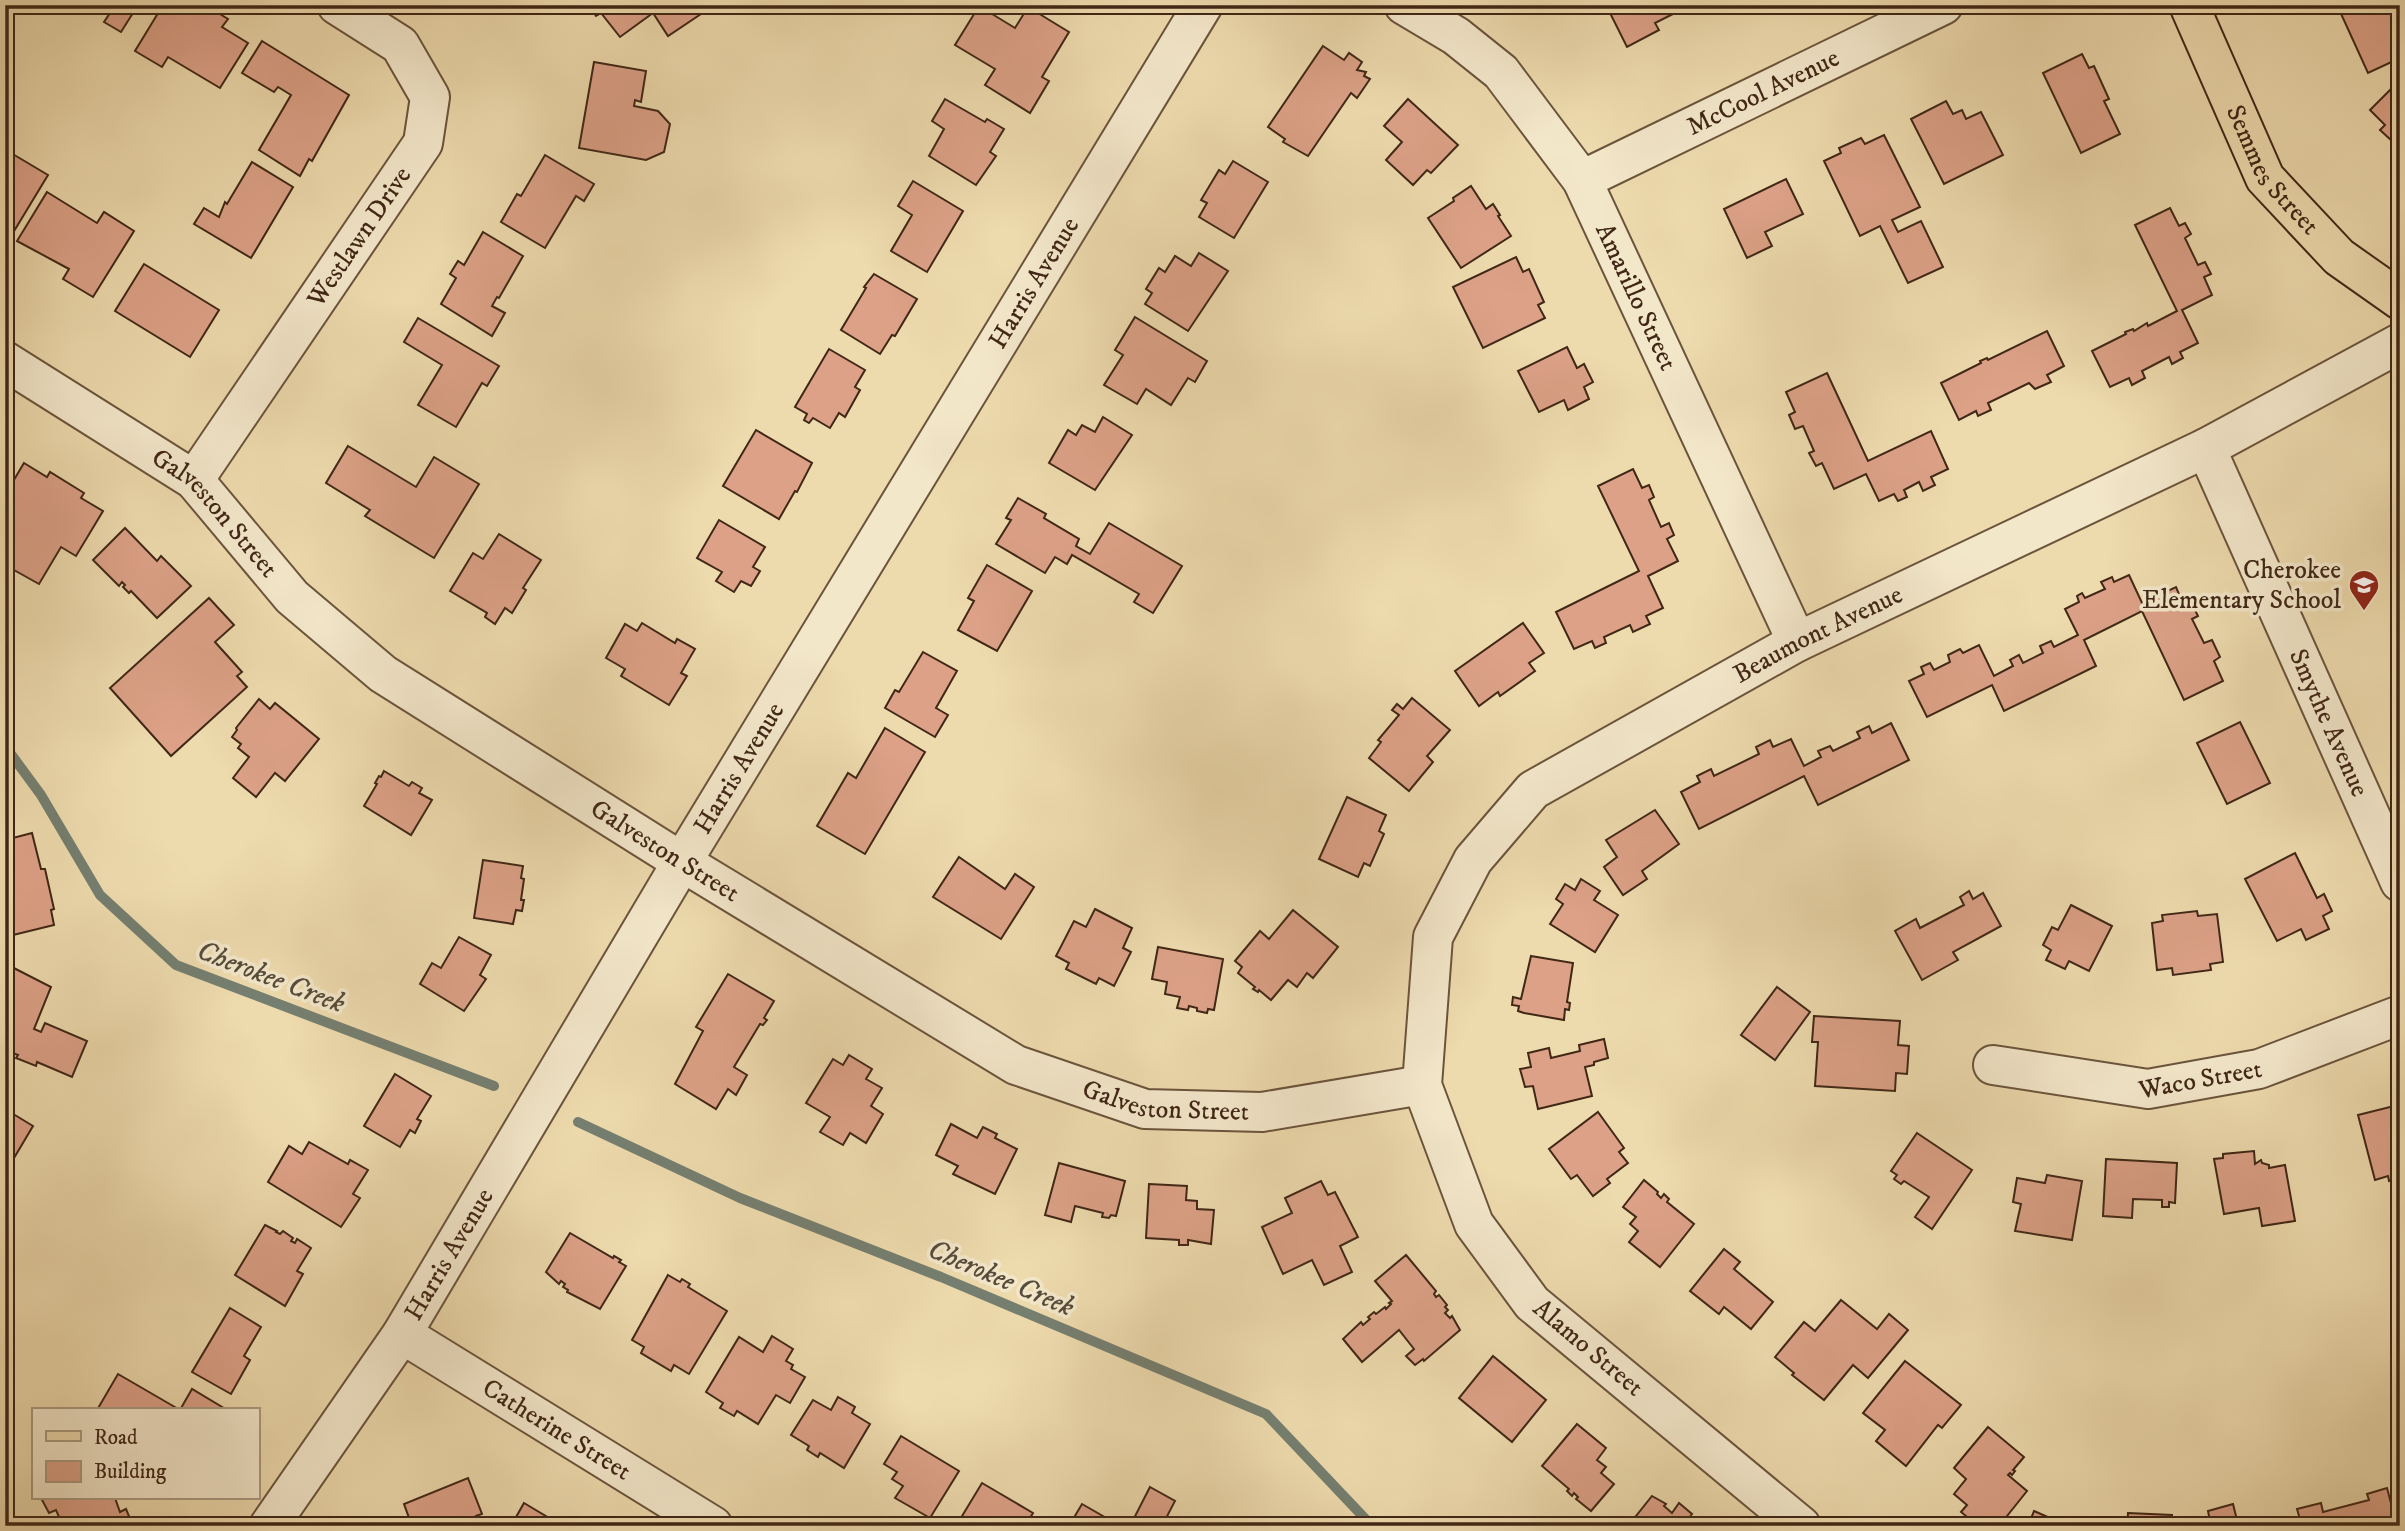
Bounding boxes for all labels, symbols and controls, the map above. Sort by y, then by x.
street label: McCool Avenue [1681,41,1845,143]
street label: Semmes Street [2219,100,2326,242]
street label: Westlawn Drive [299,160,419,314]
street label: Harris Avenue [981,211,1087,355]
street label: Amarillo Street [1588,218,1685,376]
street label: Galveston Street [145,441,285,584]
place label: Cherokee Elementary School [2142,554,2341,617]
school or university icon: Cherokee Elementary School [2347,568,2381,612]
street label: Beaumont Avenue [1727,578,1908,691]
street label: Smythe Avenue [2281,644,2376,802]
street label: Harris Avenue [686,696,792,840]
street label: Galveston Street [584,792,746,910]
water label: Cherokee Creek [192,933,350,1021]
street label: Waco Street [2135,1052,2264,1107]
street label: Galveston Street [1078,1072,1250,1128]
street label: Harris Avenue [397,1182,501,1327]
water label: Cherokee Creek [923,1231,1080,1325]
street label: Alamo Street [1526,1292,1650,1404]
street label: Catherine Street [476,1371,637,1488]
legend [32,1408,259,1500]
text: Road [94,1425,138,1451]
text: Building [94,1459,167,1485]

